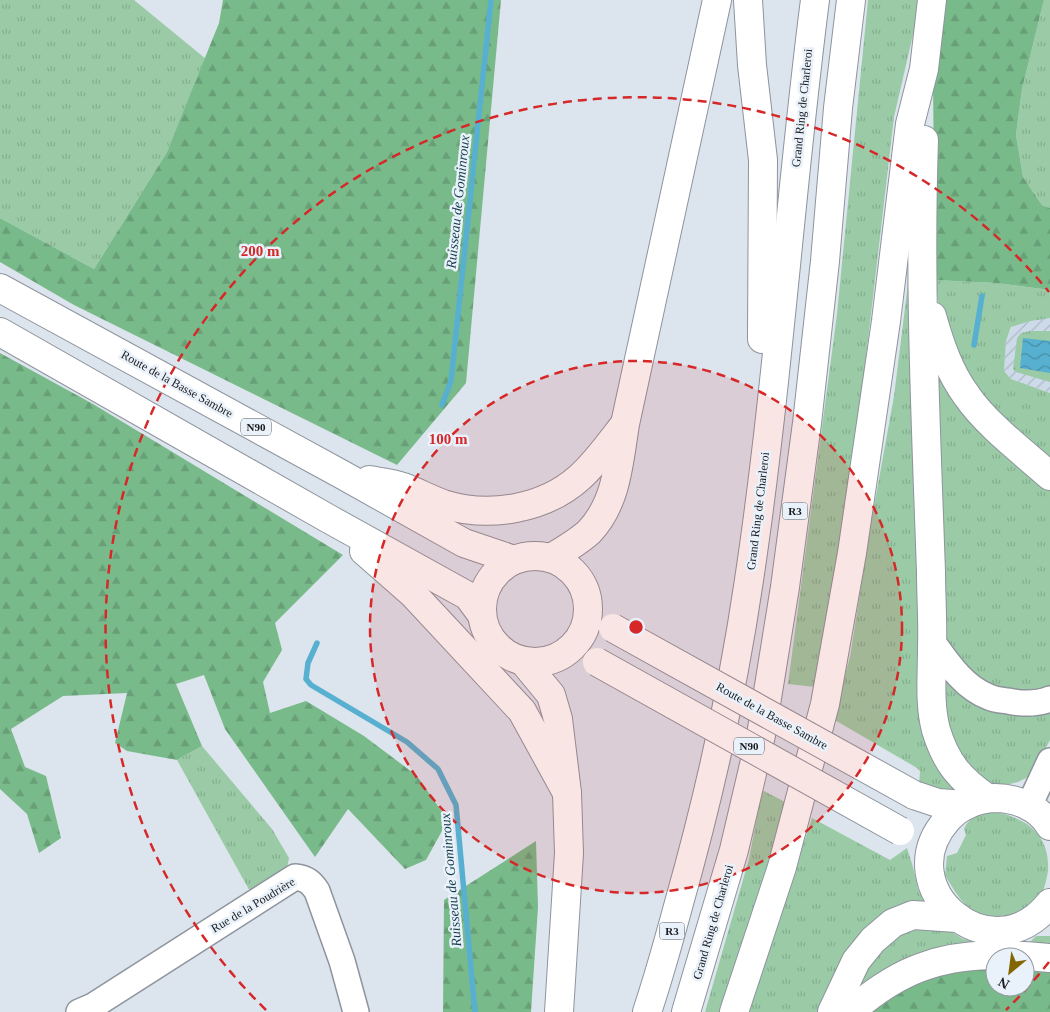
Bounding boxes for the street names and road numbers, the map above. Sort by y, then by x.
street label: Grand Ring de Charleroi [789,47,815,168]
street label: Route de la Basse Sambre [119,348,235,420]
road number: N90 [241,418,271,436]
street label: Grand Ring de Charleroi [744,450,772,571]
road number: R3 [782,502,808,520]
street label: Route de la Basse Sambre [714,680,830,752]
road number: N90 [734,738,764,754]
street label: Grand Ring de Charleroi [690,862,736,981]
street label: Rue de la Poudrière [209,875,297,935]
road number: R3 [660,922,684,939]

